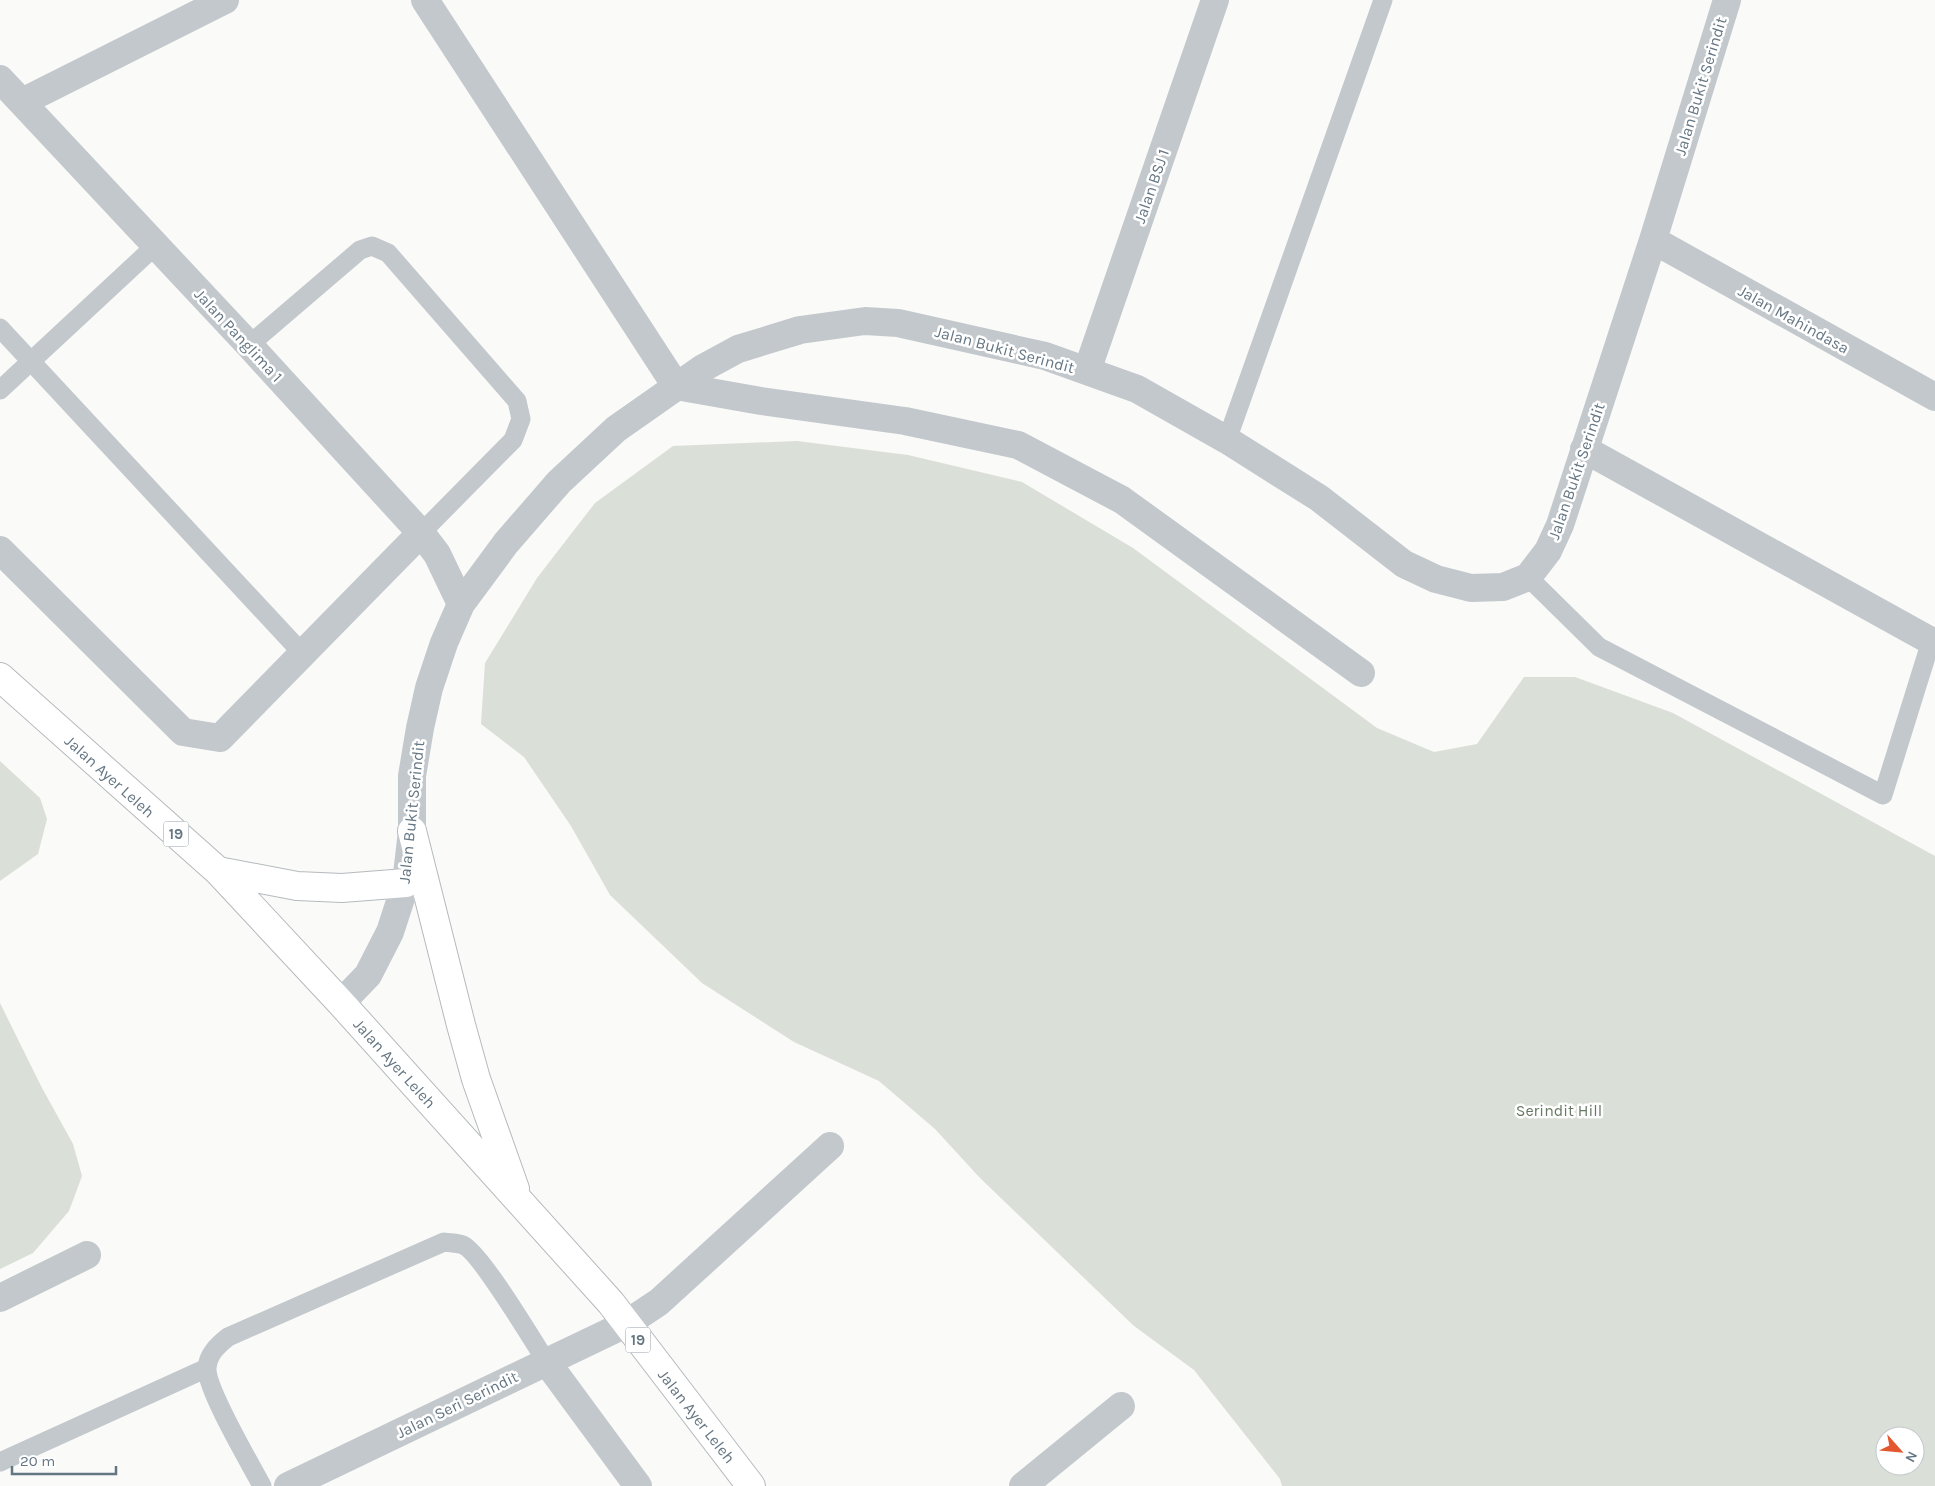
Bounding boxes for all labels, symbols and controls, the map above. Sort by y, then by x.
street label: Jalan Bukit Serindit [1670,15,1731,158]
street label: Jalan BSJ 1 [1130,147,1173,226]
street label: Jalan Mahindasa [1735,281,1853,358]
street label: Jalan Panglima 1 [191,285,287,386]
street label: Jalan Bukit Serindit [933,322,1077,377]
street label: Jalan Bukit Serindit [1544,400,1609,542]
street label: Jalan Ayer Leleh [61,731,158,822]
street label: Jalan Bukit Serindit [395,740,428,884]
road number: 19 [164,822,188,846]
street label: Jalan Ayer Leleh [349,1015,440,1112]
park label: Serindit Hill [1516,1101,1602,1120]
road number: 19 [626,1328,650,1352]
street label: Jalan Ayer Leleh [654,1366,739,1467]
street label: Jalan Seri Serindit [393,1367,521,1442]
north arrow [1875,1426,1925,1476]
scale bar [12,1444,116,1476]
text: N [1901,1448,1921,1465]
text: 20 m [20,1452,55,1470]

